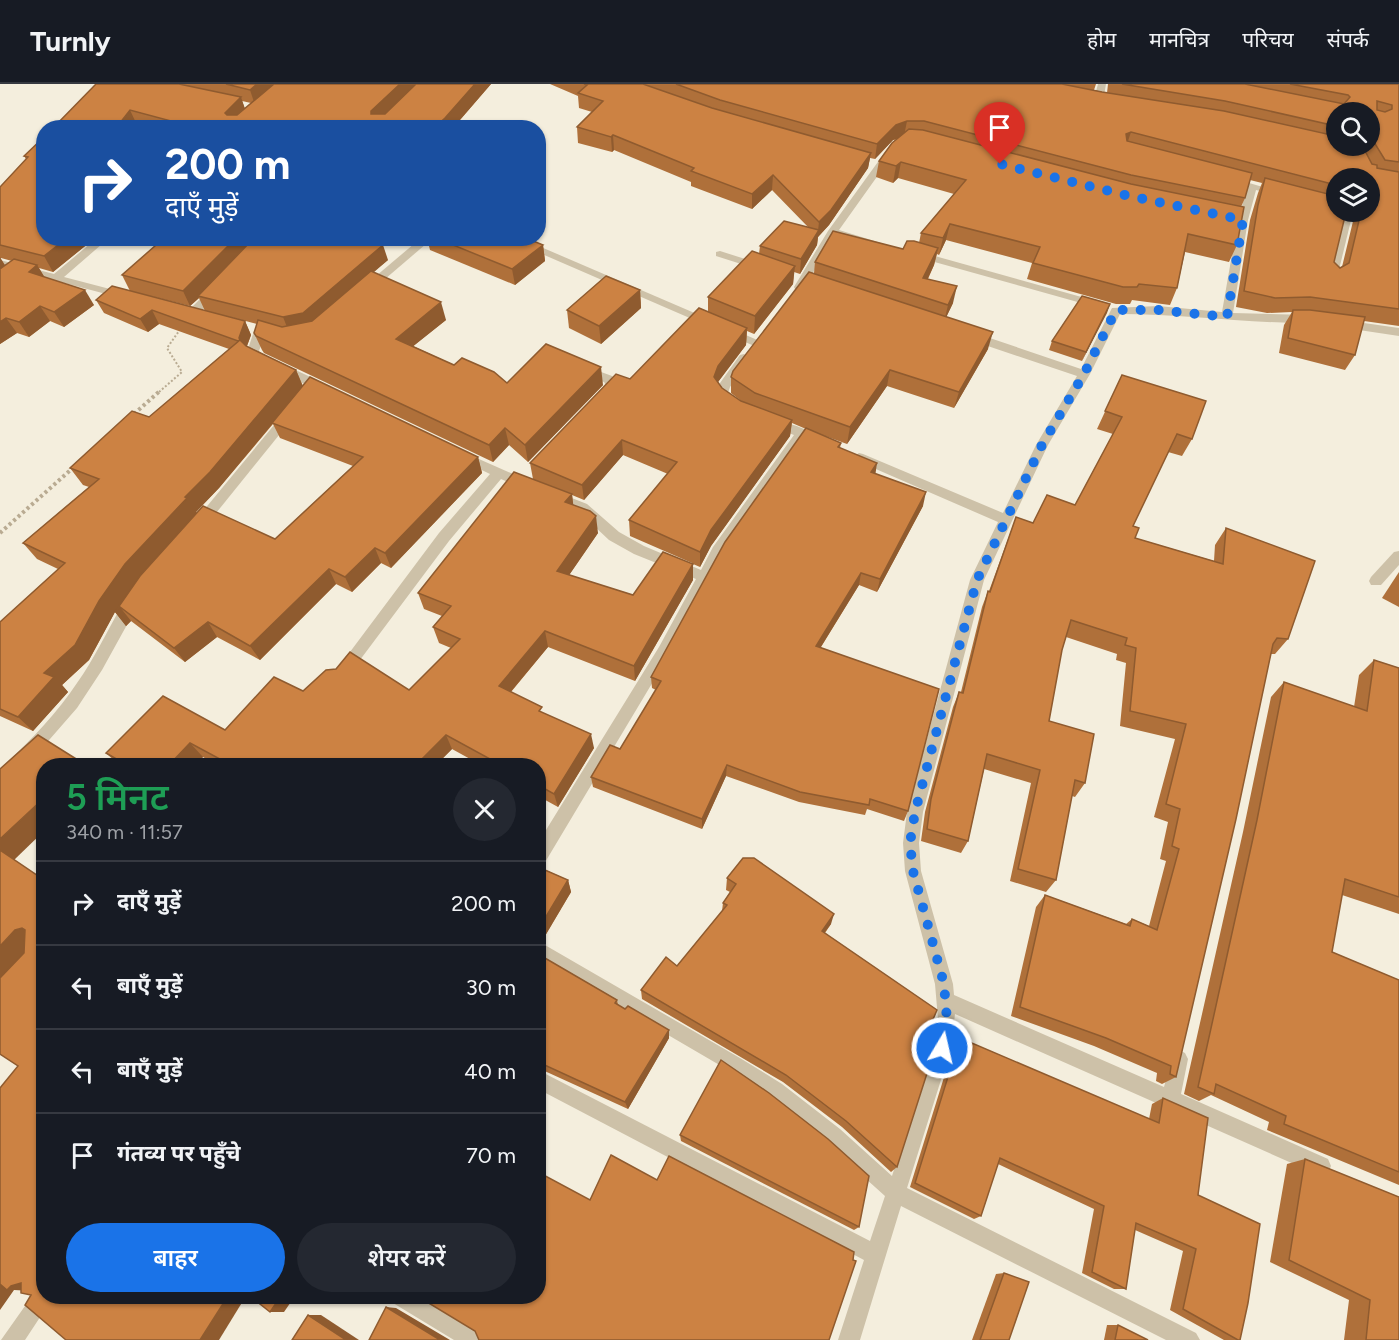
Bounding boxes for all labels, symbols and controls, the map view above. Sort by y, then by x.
text: Turnly [30,24,111,58]
text: होम [1087,27,1116,52]
text: मानचित्र [1149,27,1209,52]
text: परिचय [1242,27,1294,52]
text: संपर्क [1327,27,1369,52]
pin [974,102,1025,164]
map controls [1326,102,1380,222]
button: search [1326,102,1380,156]
icon: arrive [983,111,1016,144]
text: 200 m [165,139,290,190]
icon: right [66,144,144,222]
button: layers [1326,168,1380,222]
text: दाएँ मुड़ें [165,190,239,223]
text: 5 मिनट [66,776,169,819]
button: close [453,778,516,841]
text: 340 m · 11:57 [66,820,183,844]
icon: right [66,887,99,920]
text: दाएँ मुड़ें [117,888,181,915]
text: 200 m [451,890,516,917]
icon: left [66,971,99,1004]
text: बाएँ मुड़ें [117,972,183,999]
text: 30 m [466,974,516,1001]
position arrow [910,1016,974,1080]
icon: left [66,1055,99,1088]
text: बाएँ मुड़ें [117,1056,183,1083]
text: 40 m [464,1058,516,1085]
icon: arrive [66,1139,99,1172]
text: गंतव्य पर पहुँचे [117,1140,241,1167]
text: 70 m [466,1142,516,1169]
button: बाहर [66,1223,285,1292]
button: शेयर करें [297,1223,516,1292]

